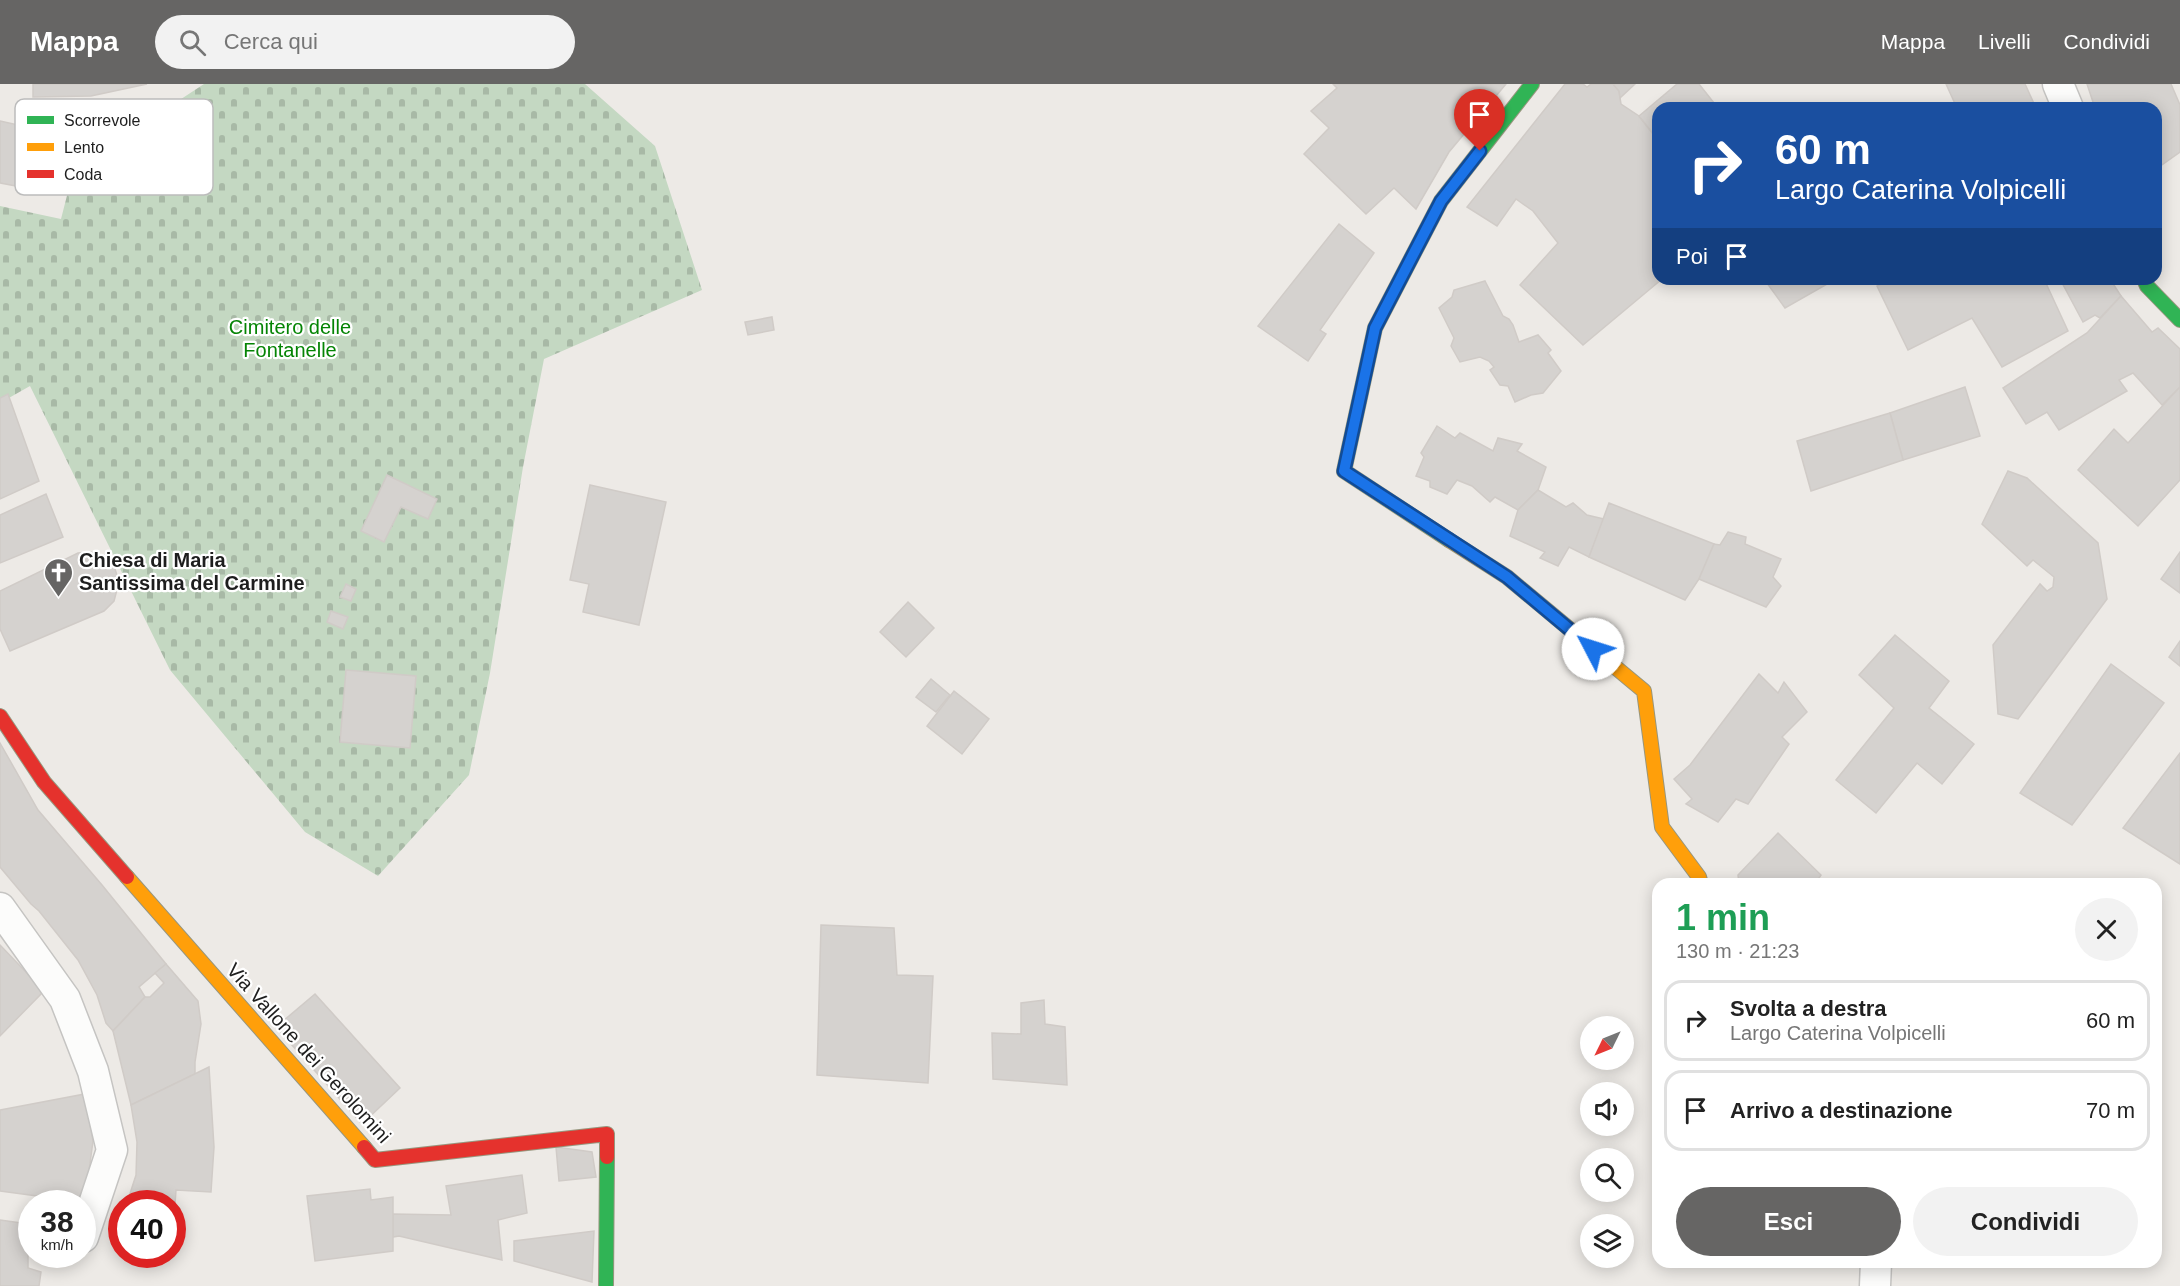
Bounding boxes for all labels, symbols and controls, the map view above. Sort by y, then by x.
search box [155,15,575,69]
text: Mappa [30,26,119,57]
icon: search [176,26,209,59]
text: Cerca qui [224,29,318,54]
text: Mappa [1881,30,1945,53]
text: Livelli [1978,30,2031,53]
text: Condividi [2064,30,2150,53]
pin [1454,89,1505,151]
icon: arrive [1463,98,1496,131]
legend [15,99,213,195]
text: Scorrevole [64,112,141,129]
icon: right [1676,126,1754,204]
text: 60 m [1775,126,1871,173]
text: Lento [64,139,104,156]
text: Coda [64,166,102,183]
text: Largo Caterina Volpicelli [1775,175,2066,205]
icon: arrive [1720,240,1753,273]
text: Poi [1676,244,1708,269]
park label: Cimitero delle Fontanelle [229,316,351,361]
place label: Chiesa di Maria Santissima del Carmine [79,549,305,594]
church icon: Chiesa di Maria Santissima del Carmine [42,556,74,598]
position arrow [1561,617,1625,681]
text: 1 min [1676,897,1770,938]
button: close [2075,898,2138,961]
text: 130 m · 21:23 [1676,940,1799,962]
street label: Via Vallone dei Gerolomini [223,959,395,1147]
text: Svolta a destra [1730,996,1887,1021]
icon: right [1679,1004,1712,1037]
text: 60 m [2086,1008,2135,1033]
north arrow [1580,1016,1634,1070]
map controls [1580,1016,1634,1268]
text: Largo Caterina Volpicelli [1730,1022,1946,1044]
button: sound [1580,1082,1634,1136]
icon: arrive [1679,1094,1712,1127]
text: Arrivo a destinazione [1730,1098,1953,1123]
text: 70 m [2086,1098,2135,1123]
button: search [1580,1148,1634,1202]
button: Esci [1676,1187,1901,1256]
button: Condividi [1913,1187,2138,1256]
speed limit sign: 40 [108,1190,186,1268]
text: 38 [40,1205,74,1238]
button: layers [1580,1214,1634,1268]
text: km/h [41,1236,73,1253]

